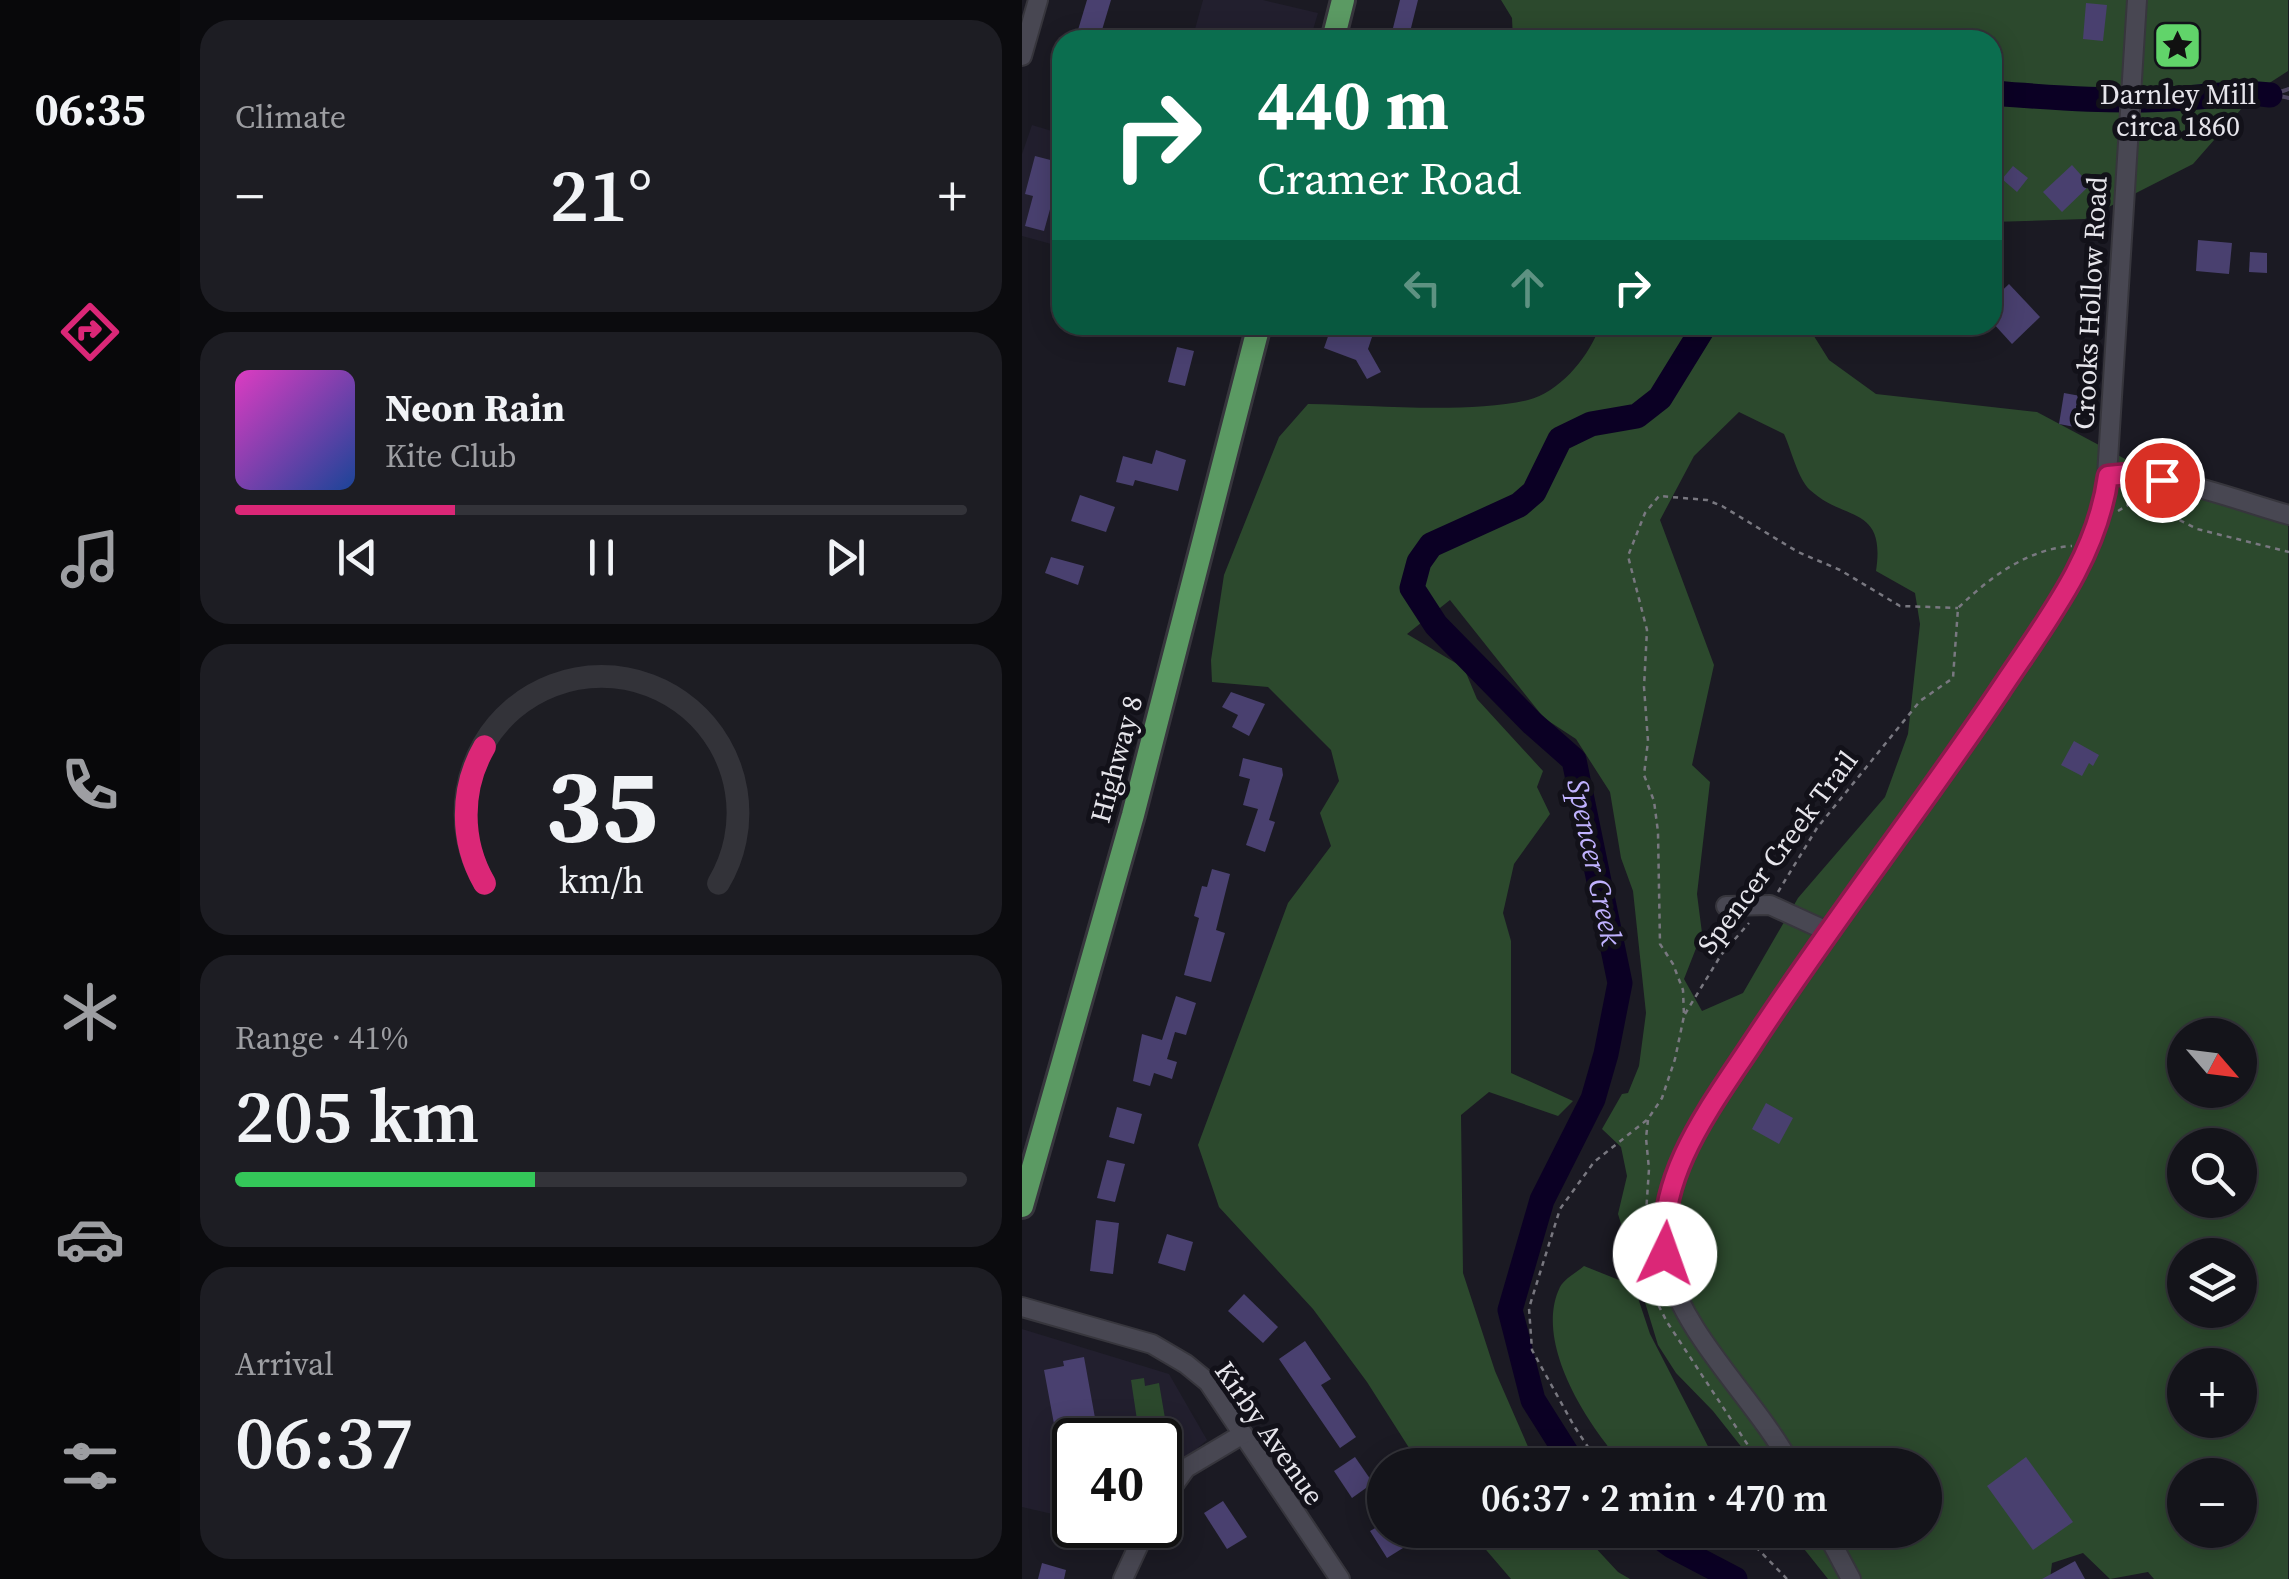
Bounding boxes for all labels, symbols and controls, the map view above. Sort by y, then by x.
place icon: Darnley Mill circa 1860 [2152,20,2204,72]
text: 440 m [1257,56,1449,152]
icon: right [1092,70,1222,200]
place label: Darnley Mill circa 1860 [2100,75,2256,145]
text: 06:35 [34,78,146,140]
text: Climate [235,95,346,139]
text: 21° [550,143,652,246]
text: Cramer Road [1257,147,1522,209]
text: − [235,158,264,233]
text: + [938,158,967,233]
street label: Crooks Hollow Road [2064,175,2116,431]
icon: left [1395,260,1450,315]
icon: ahead [1500,260,1555,315]
icon: right [1605,260,1660,315]
icon: directions [55,297,125,367]
text: Neon Rain [385,382,565,434]
text: Kite Club [385,434,517,478]
pin [2120,438,2205,523]
icon: arrive [2135,453,2190,508]
icon: music [55,524,125,594]
icon: previous [330,530,385,585]
icon: pause [574,530,629,585]
icon: next [818,530,873,585]
street label: Highway 8 [1081,691,1151,827]
text: 35 [545,733,657,876]
street label: Spencer Creek Trail [1688,743,1866,961]
icon: phone [55,750,125,820]
water label: Spencer Creek [1557,775,1633,950]
text: km/h [558,856,644,905]
icon: climate [55,977,125,1047]
text: Range · 41% [235,1016,409,1060]
north arrow [2167,1018,2257,1108]
map controls [2167,1018,2257,1548]
text: 205 km [235,1064,479,1167]
button: search [2167,1128,2257,1218]
position arrow [1613,1202,1717,1306]
icon: car [55,1204,125,1274]
button: layers [2167,1238,2257,1328]
text: Arrival [235,1342,334,1386]
button: + [2167,1348,2257,1438]
street label: Kirby Avenue [1206,1354,1334,1512]
text: 06:37 [235,1390,414,1493]
speed limit sign: 40 [1052,1418,1182,1548]
icon: filters [55,1431,125,1501]
button: − [2167,1458,2257,1548]
text: 06:37 · 2 min · 470 m [1481,1472,1828,1524]

